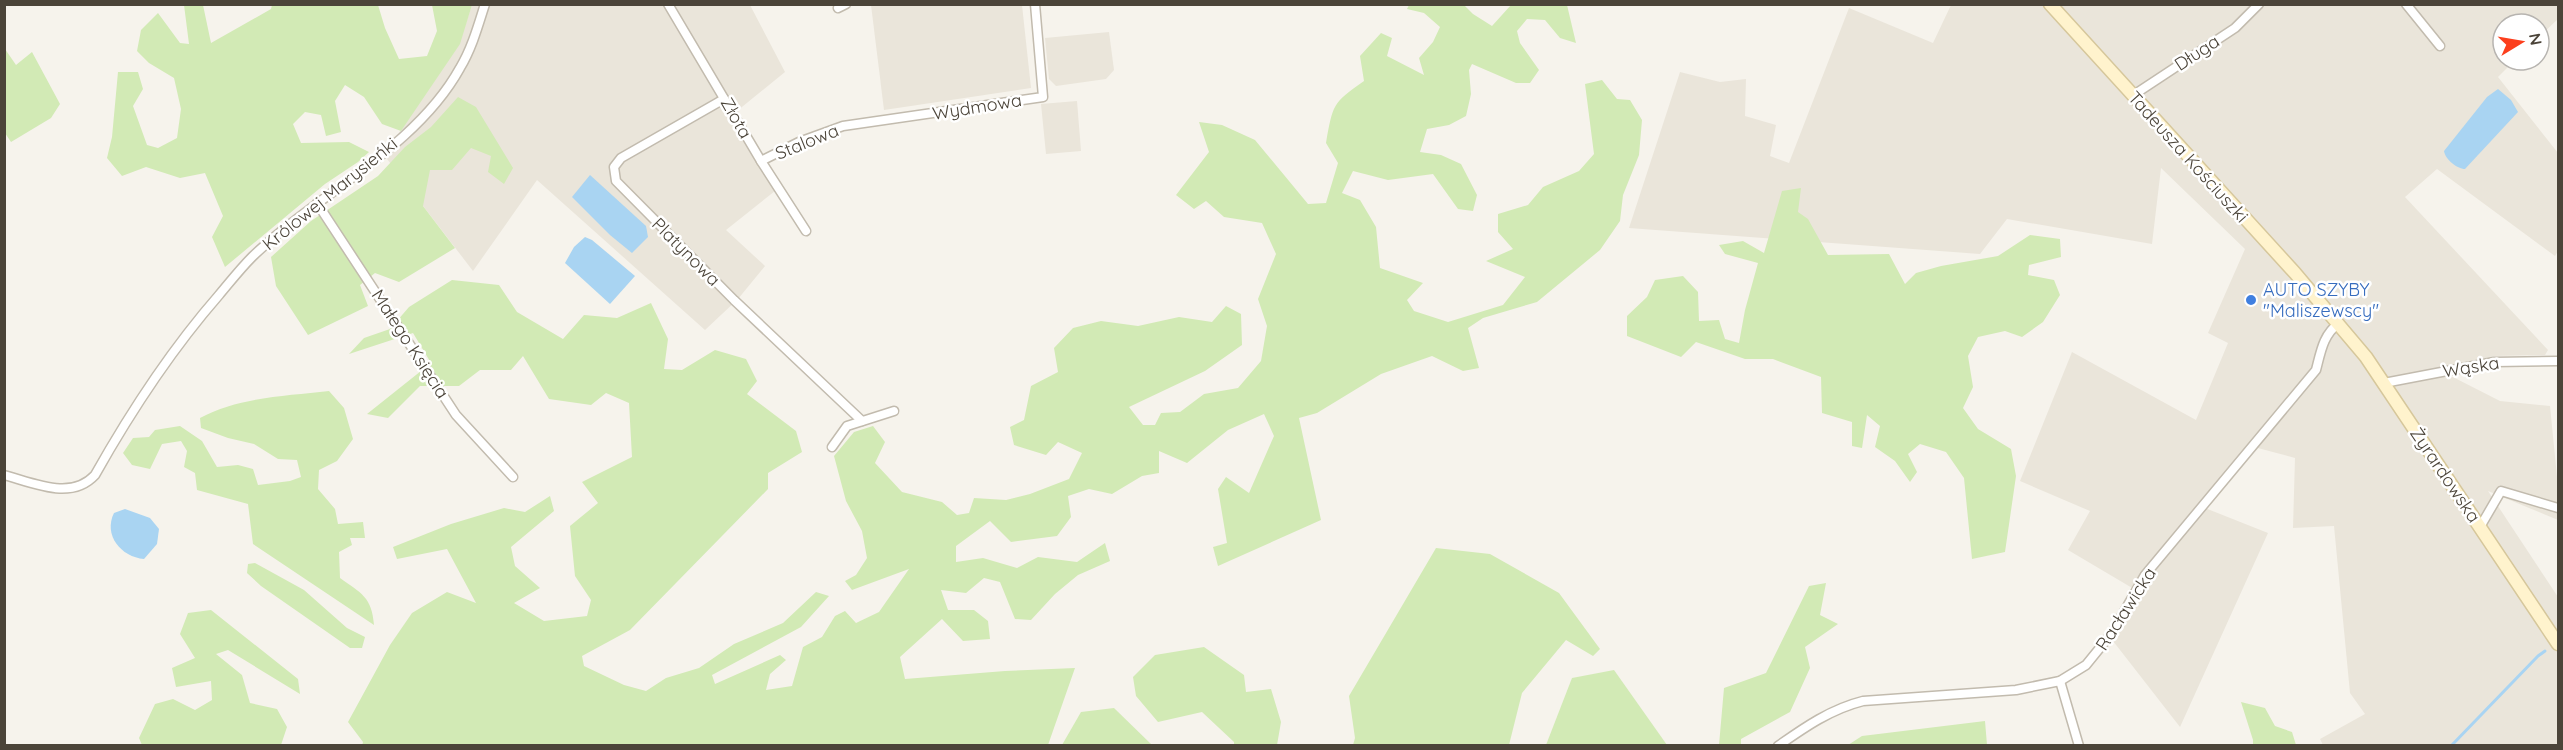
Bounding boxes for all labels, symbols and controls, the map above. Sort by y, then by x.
north arrow [2491,12,2551,72]
street label: Długa [2170,30,2224,76]
text: N [2525,31,2547,47]
street label: Tadeusza Kościuszki [2123,86,2254,227]
street label: Wydmowa [931,88,1023,125]
street label: Złota [716,93,757,142]
street label: Stalowa [772,118,842,165]
street label: Królowej Marysieńki [257,132,402,255]
street label: Platynowa [647,212,726,291]
place label: AUTO SZYBY "Maliszewscy" [2263,278,2379,322]
street label: Małego Księcia [367,285,454,403]
marker: AUTO SZYBY "Maliszewscy" [2244,293,2258,307]
street label: Wąska [2441,351,2501,382]
street label: Żyrardowska [2405,423,2486,527]
street label: Racławicka [2090,563,2161,655]

